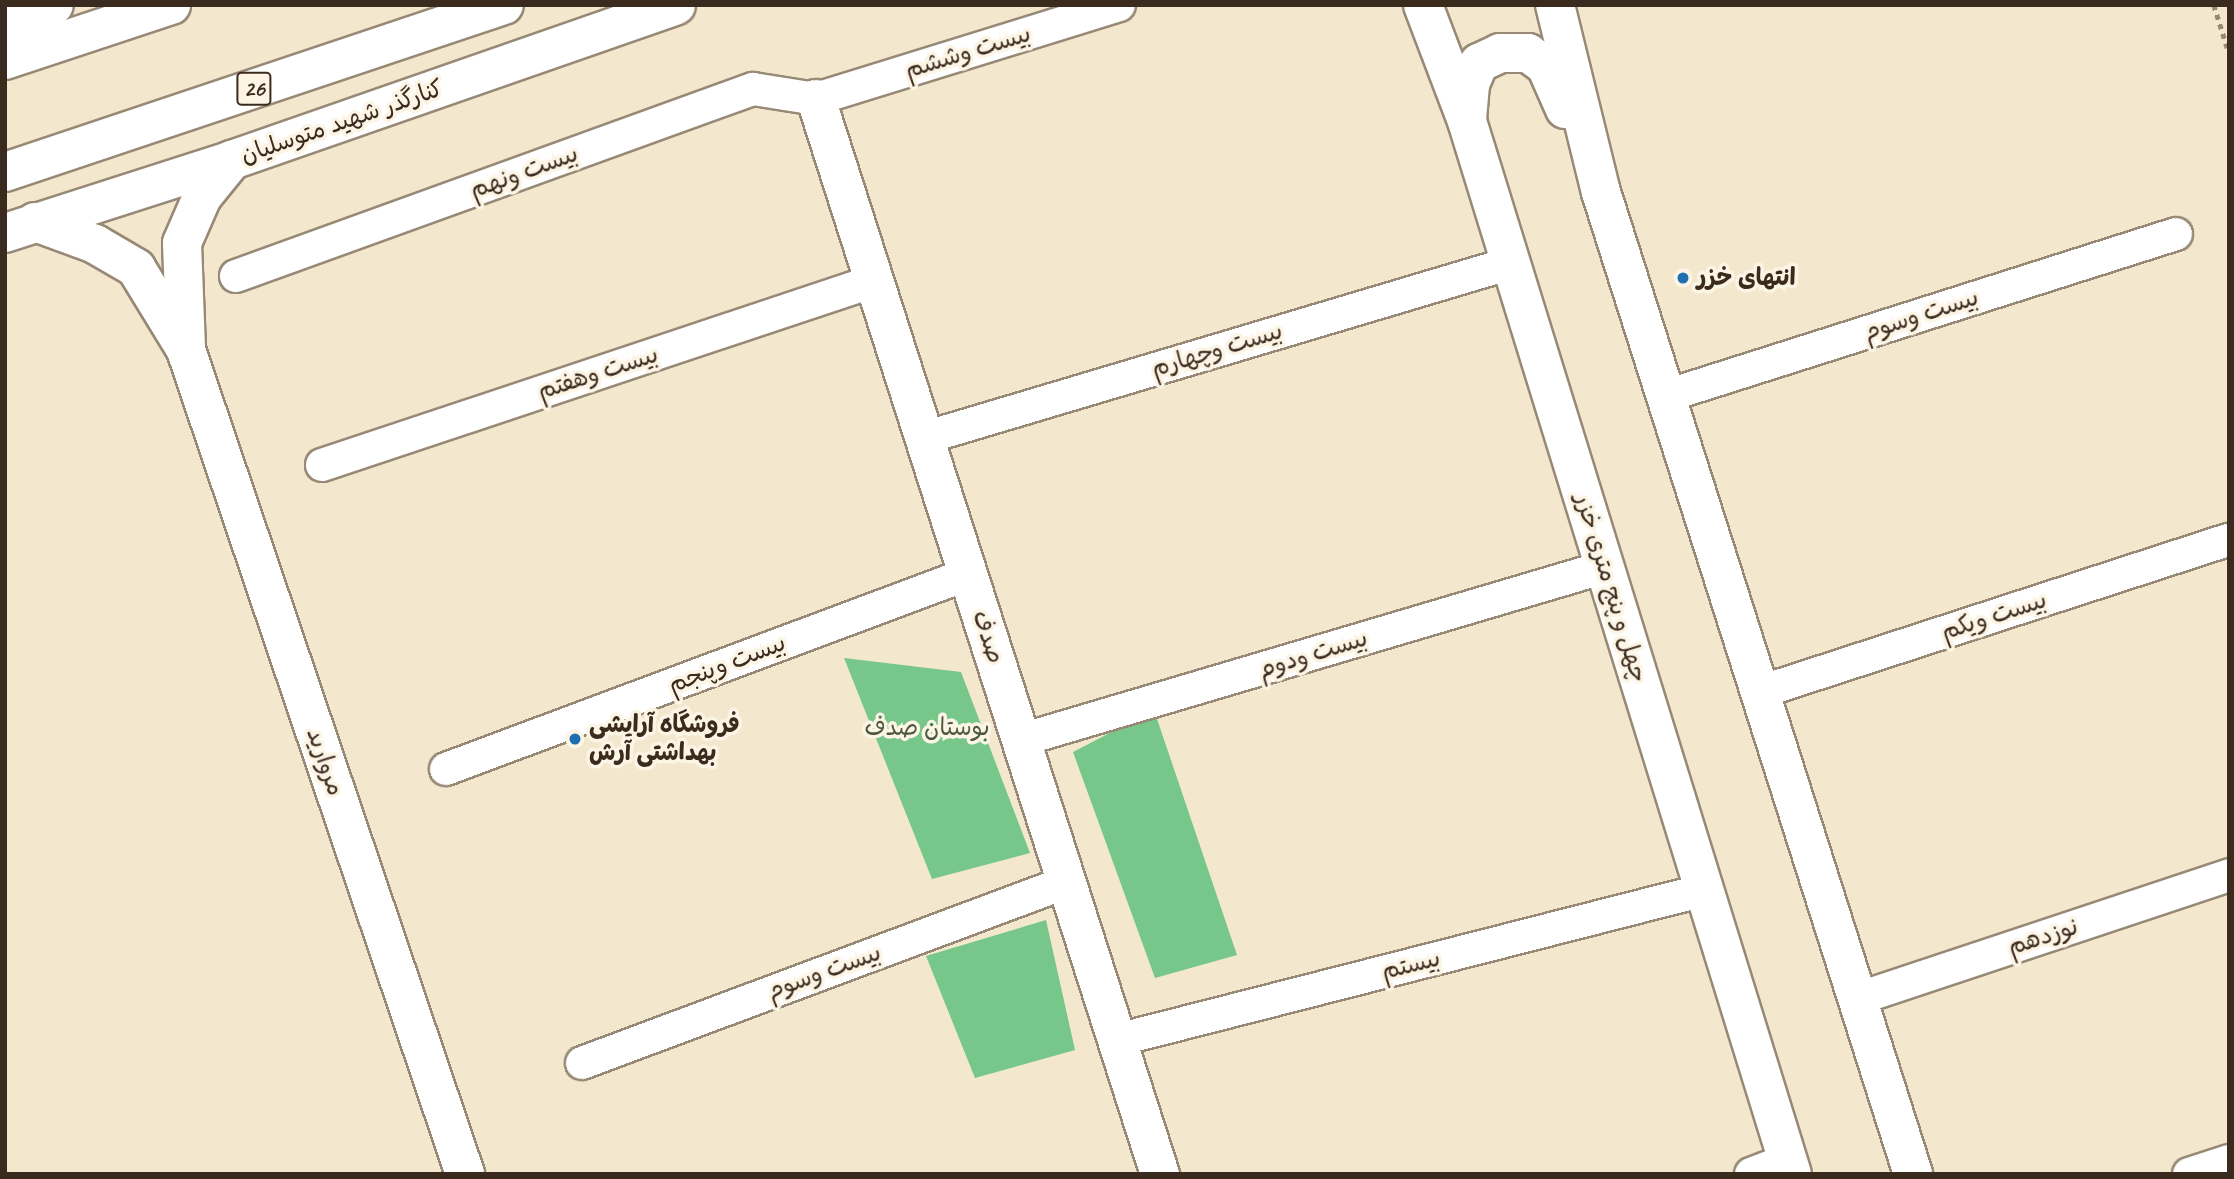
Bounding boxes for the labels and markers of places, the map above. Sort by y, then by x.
place label: انتهای خزر [1697,264,1796,292]
marker: انتهای خزر [1675,270,1691,286]
place label: فروشگاه آرایشی بهداشتی آرش [589,711,740,767]
marker: فروشگاه آرایشی بهداشتی آرش [567,731,583,747]

